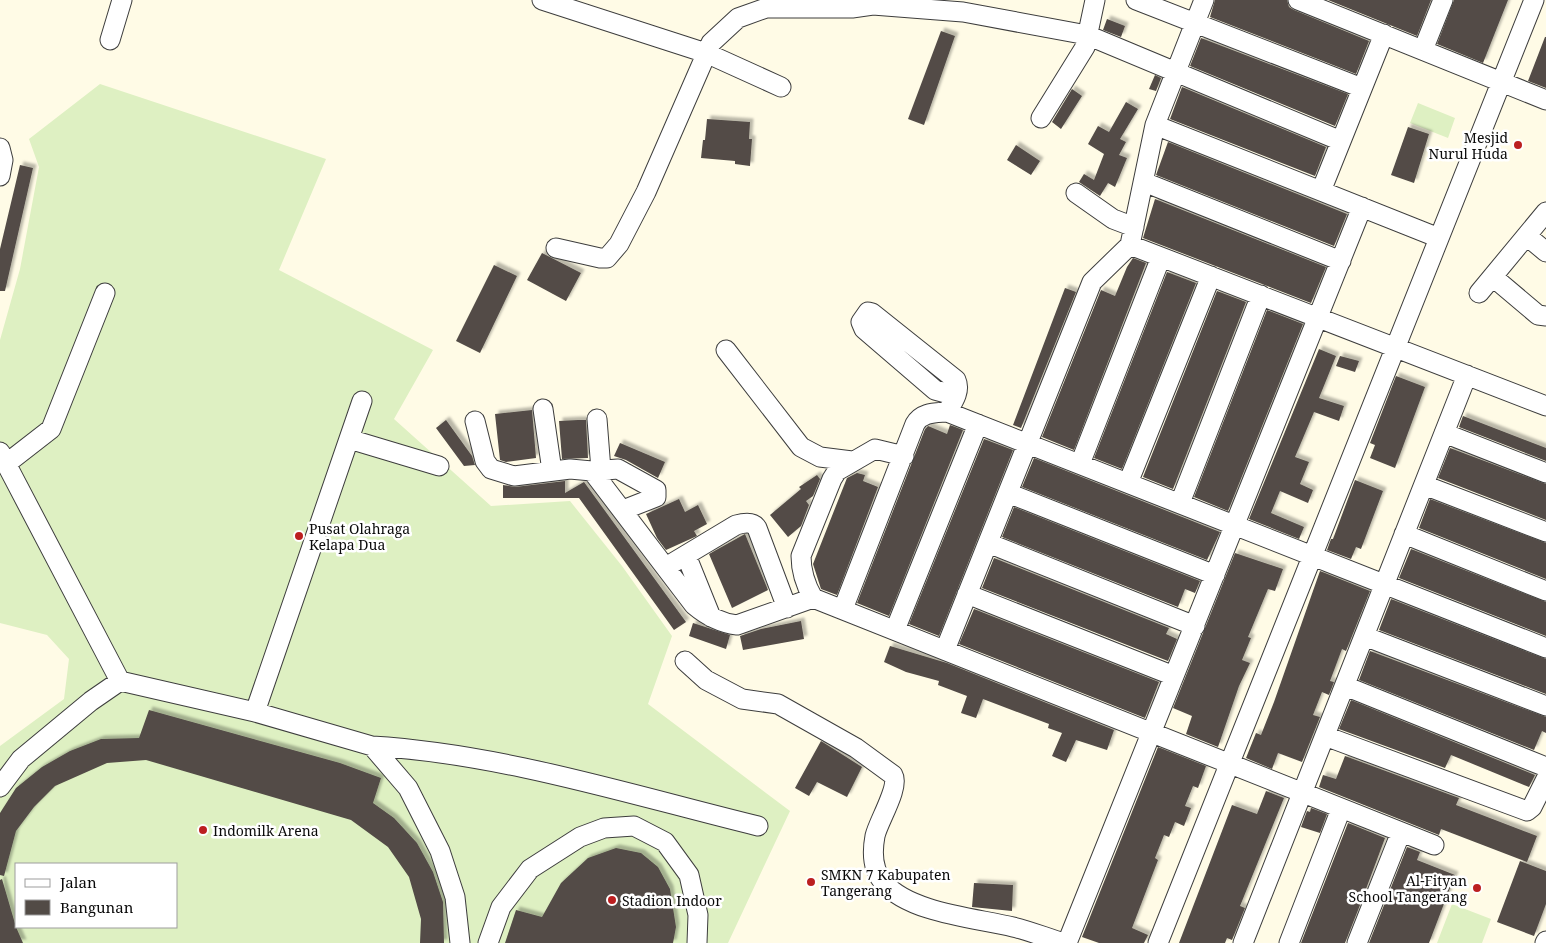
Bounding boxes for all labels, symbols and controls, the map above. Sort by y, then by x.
place label: Mesjid Nurul Huda [1428,128,1508,163]
marker: Mesjid Nurul Huda [1512,139,1524,151]
place label: Pusat Olahraga Kelapa Dua [309,519,410,554]
marker: Pusat Olahraga Kelapa Dua [293,530,305,542]
place label: Indomilk Arena [213,821,319,840]
marker: Indomilk Arena [197,824,209,836]
legend [15,863,178,928]
place label: SMKN 7 Kabupaten Tangerang [821,865,950,900]
place label: Al-Fityan School Tangerang [1349,871,1467,906]
text: Jalan [59,872,97,892]
marker: SMKN 7 Kabupaten Tangerang [805,876,817,888]
marker: Al-Fityan School Tangerang [1471,882,1483,894]
place label: Stadion Indoor [622,891,722,910]
marker: Stadion Indoor [606,894,618,906]
text: Bangunan [60,897,134,917]

